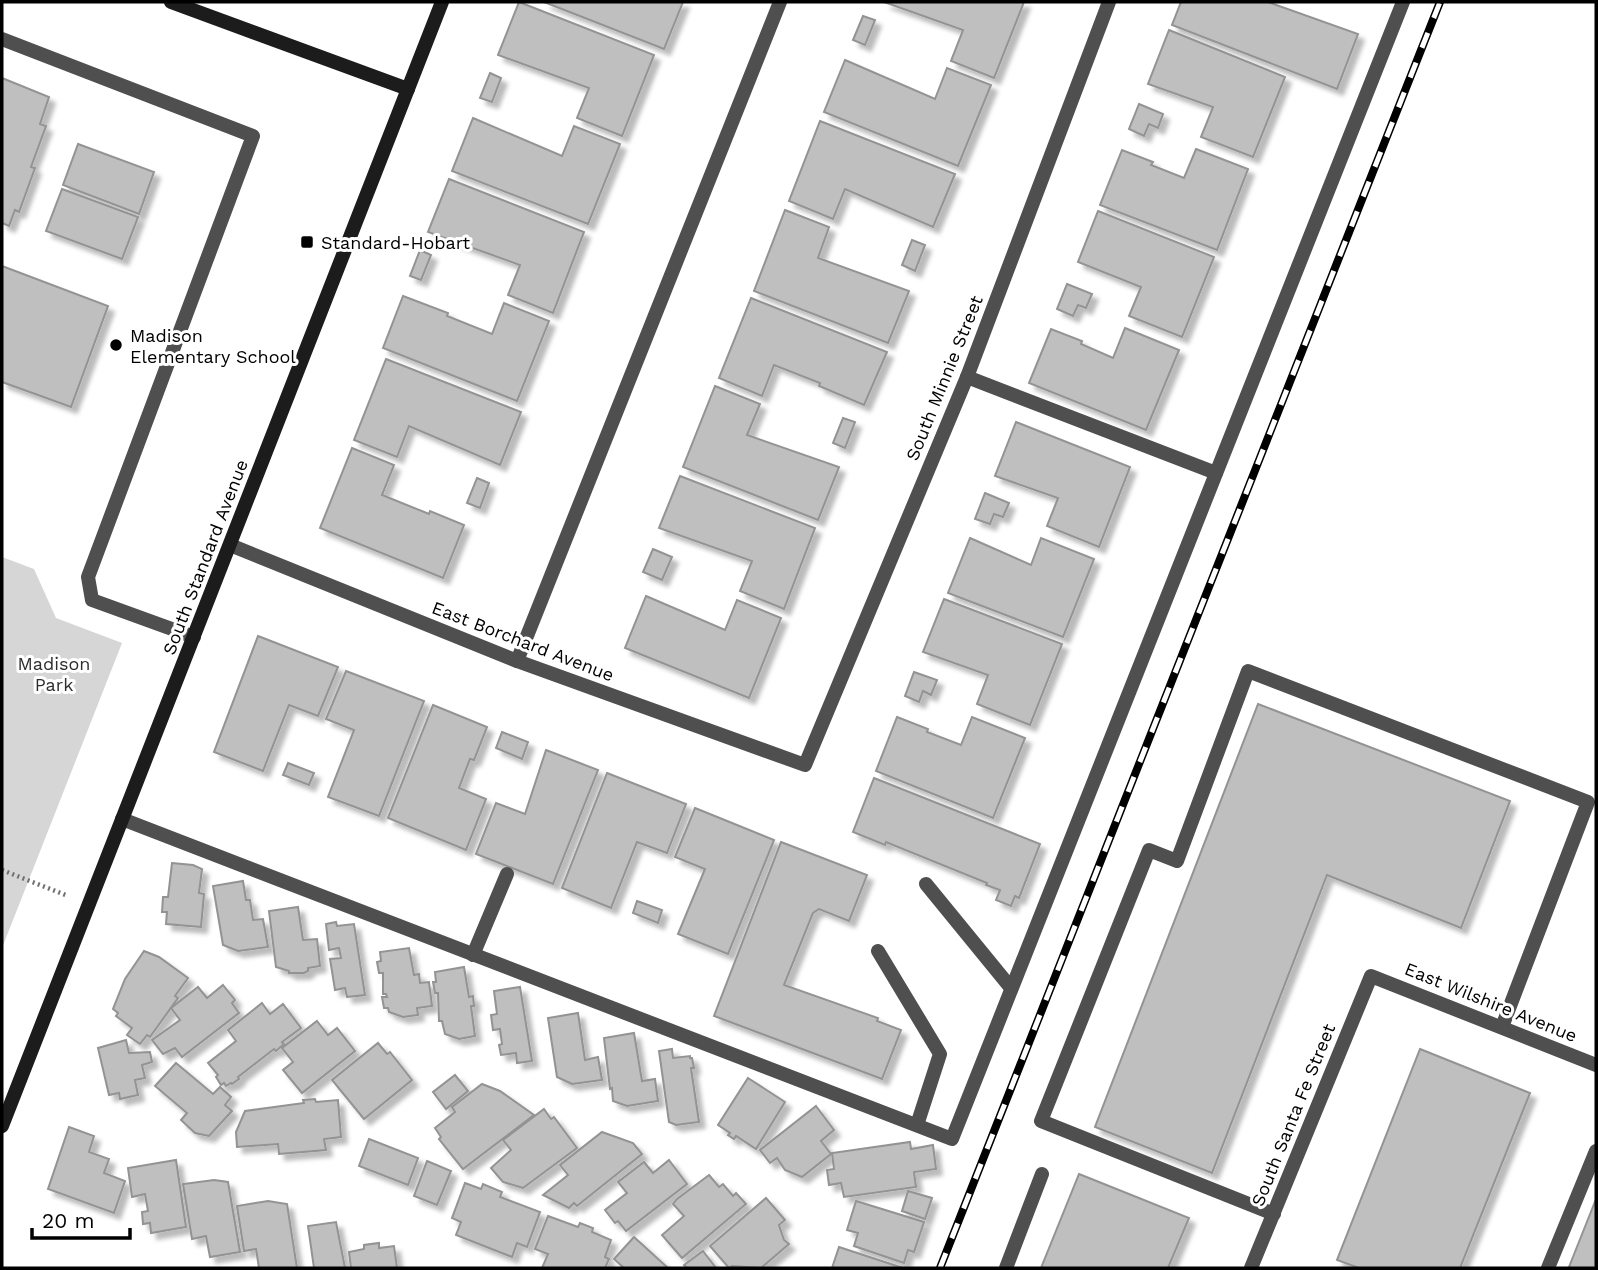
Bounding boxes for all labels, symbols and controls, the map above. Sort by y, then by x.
place label: Standard-Hobart [321,232,471,253]
marker: Standard-Hobart [299,234,315,250]
street label: South Minnie Street [901,292,987,464]
place label: Madison Elementary School [130,325,296,367]
marker: Madison Elementary School [108,337,124,353]
street label: South Standard Avenue [158,456,252,658]
street label: East Borchard Avenue [429,597,617,685]
park label: Madison Park [18,653,90,695]
street label: East Wilshire Avenue [1402,958,1580,1046]
street label: South Santa Fe Street [1247,1020,1339,1209]
scale bar [32,1196,130,1240]
text: 20 m [42,1208,94,1233]

